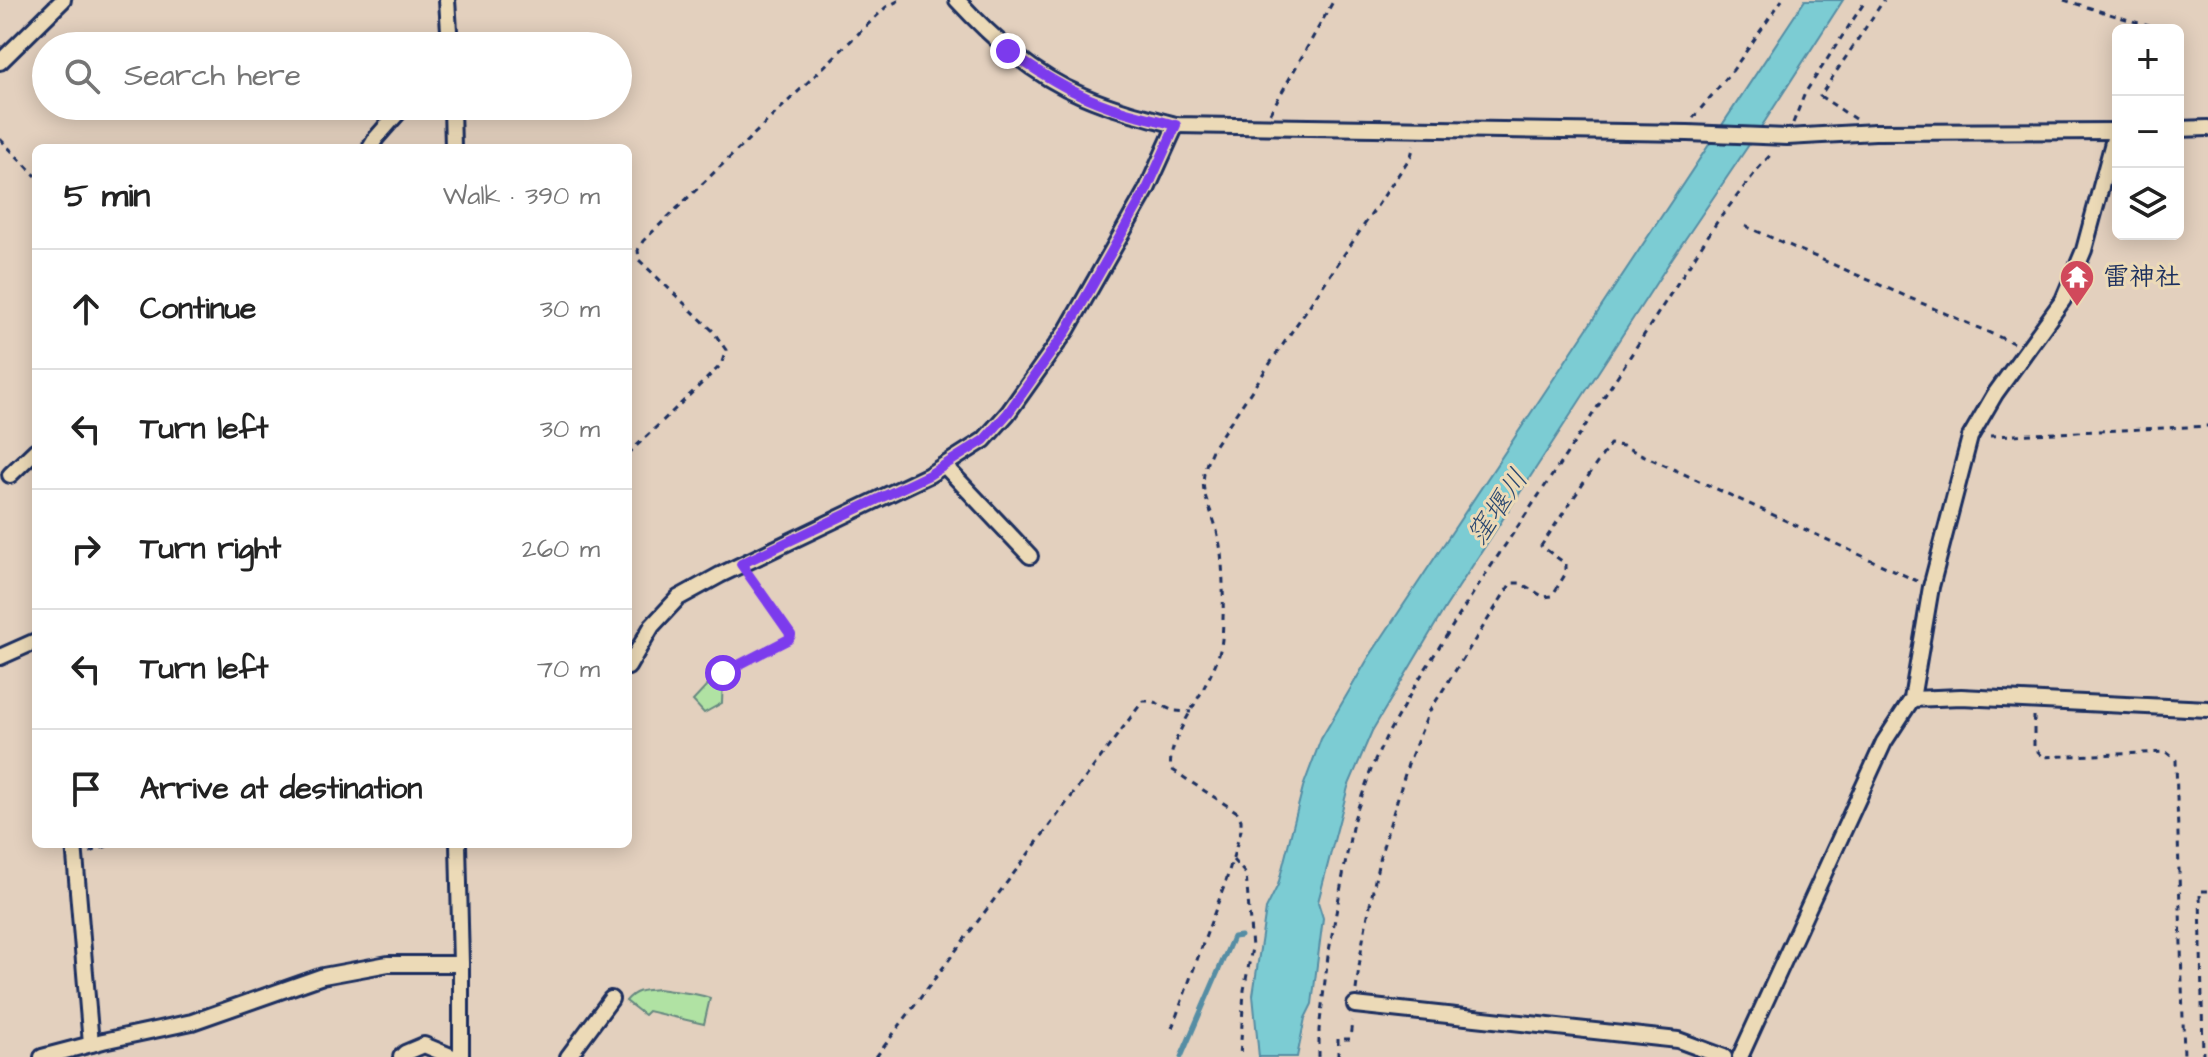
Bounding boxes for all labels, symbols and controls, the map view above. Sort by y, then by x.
map controls [2112,24,2184,240]
button: + [2112,24,2184,96]
search box [32,32,632,120]
route end [990,33,1026,69]
icon: search [60,54,104,98]
text: Search here [124,55,301,97]
button: − [2112,96,2184,168]
button: layers [2112,168,2184,240]
text: 5 min [64,172,150,220]
text: Walk · 390 m [443,178,600,214]
temple icon: 雷神社 [2058,258,2096,308]
place label: 雷神社 [2103,259,2181,295]
icon: ahead [64,287,108,331]
text: Continue [140,288,256,330]
text: 30 m [540,291,600,327]
icon: left [64,407,108,451]
text: Turn left [140,408,268,450]
text: 30 m [540,411,600,447]
water label: 窪堰川 [1458,461,1538,553]
icon: right [64,527,108,571]
text: Turn right [140,528,281,570]
text: 260 m [522,531,600,567]
icon: left [64,647,108,691]
text: Turn left [140,648,268,690]
text: 70 m [537,651,600,687]
route start [705,655,741,691]
icon: arrive [64,767,108,811]
text: Arrive at destination [140,768,422,810]

